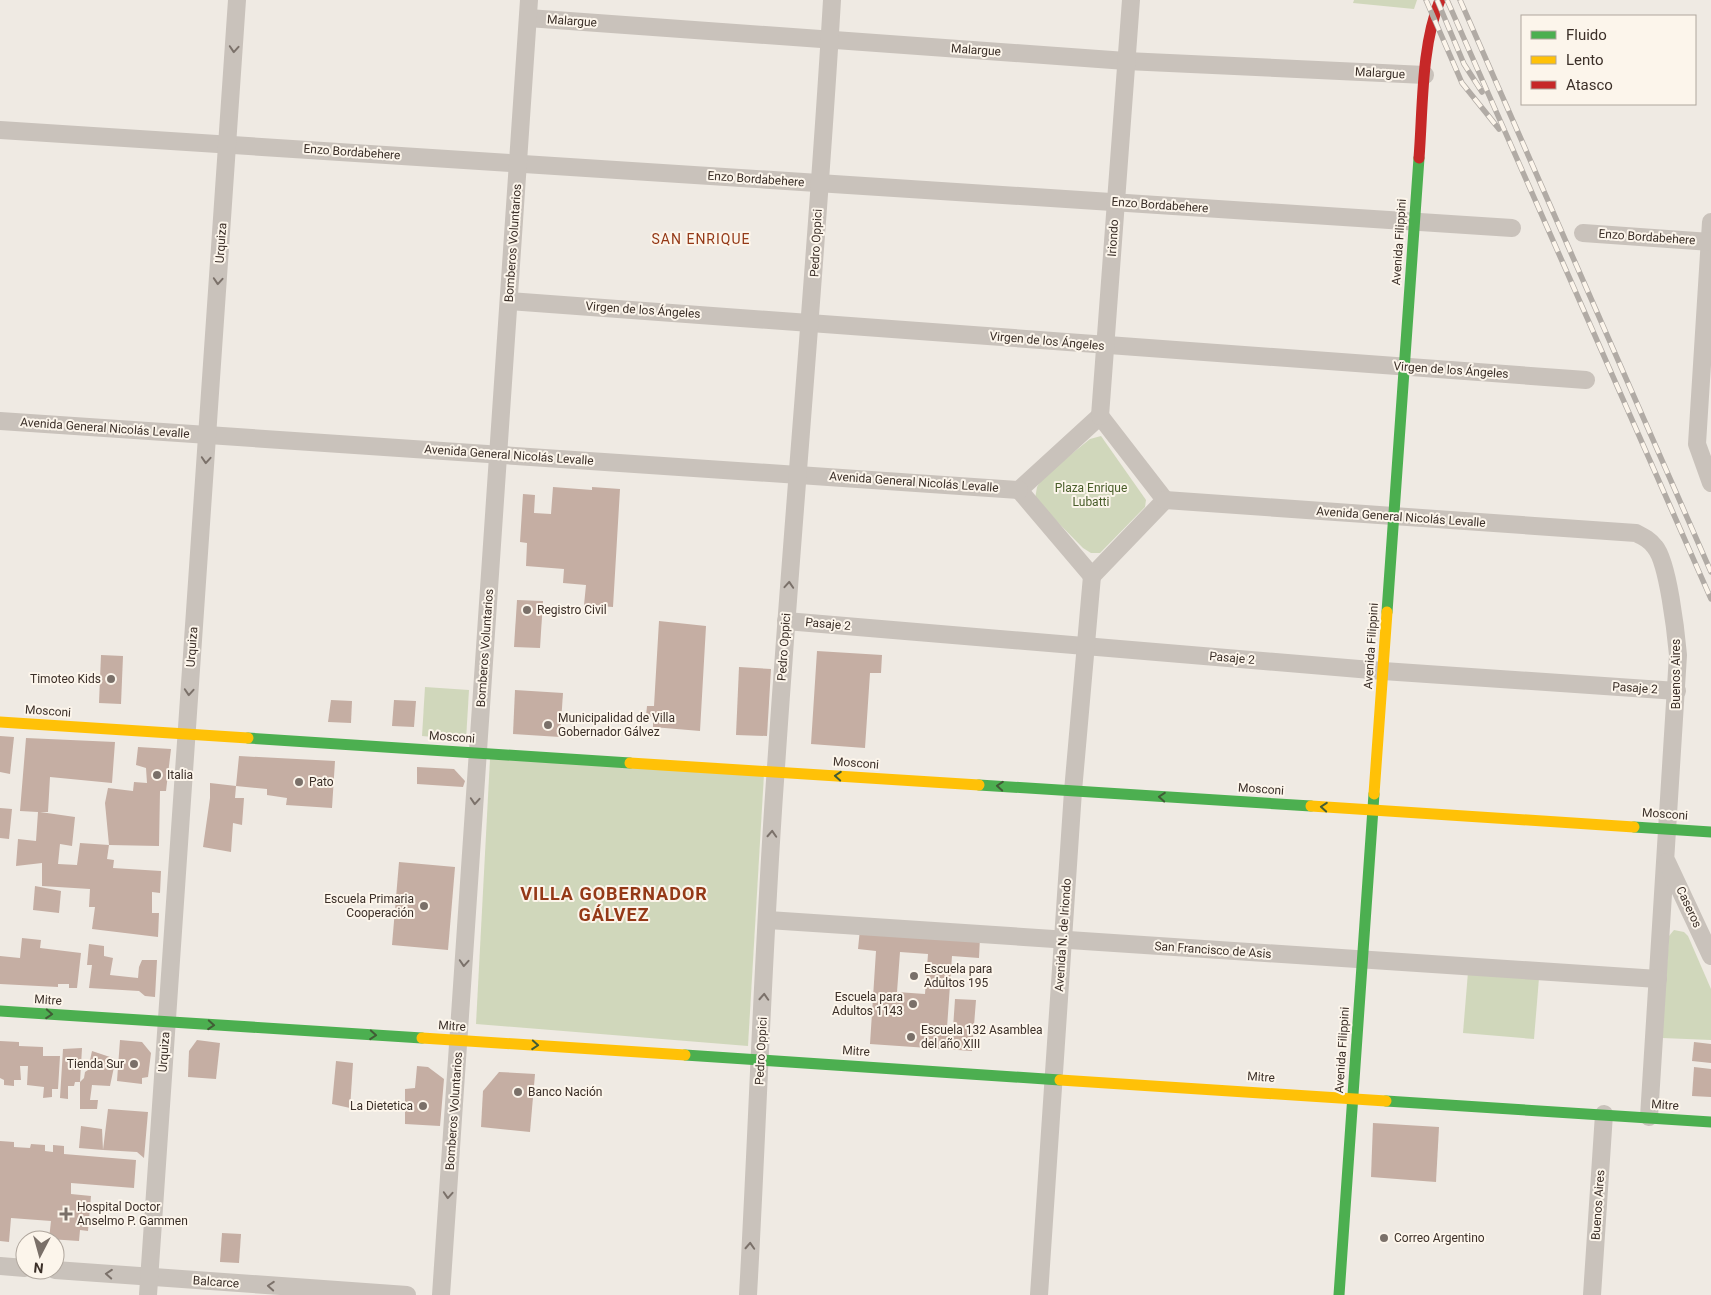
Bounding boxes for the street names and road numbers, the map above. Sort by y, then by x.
street label: Malargue [547,12,597,30]
street label: Malargue [951,41,1001,59]
street label: Malargue [1355,65,1405,81]
street label: Enzo Bordabehere [303,142,401,162]
street label: Enzo Bordabehere [707,169,805,189]
street label: Bomberos Voluntarios [502,183,524,303]
street label: Enzo Bordabehere [1111,195,1209,215]
street label: Avenida Filippini [1389,198,1409,286]
street label: Pedro Oppici [807,208,825,277]
street label: Iriondo [1105,219,1121,257]
street label: Urquiza [213,222,229,264]
street label: Enzo Bordabehere [1598,227,1696,247]
street label: Virgen de los Ángeles [585,298,701,321]
street label: Virgen de los Ángeles [989,328,1105,353]
street label: Virgen de los Ángeles [1393,358,1509,381]
street label: Avenida General Nicolás Levalle [20,415,190,441]
street label: Avenida General Nicolás Levalle [424,442,594,468]
street label: Avenida General Nicolás Levalle [829,469,999,495]
street label: Avenida General Nicolás Levalle [1316,504,1486,530]
street label: Bomberos Voluntarios [474,588,496,708]
street label: Avenida Filippini [1361,602,1381,690]
street label: Pedro Oppici [775,612,793,682]
street label: Pasaje 2 [805,615,852,633]
street label: Urquiza [184,626,200,668]
street label: Buenos Aires [1669,639,1683,709]
street label: Pasaje 2 [1209,649,1256,667]
street label: Pasaje 2 [1612,679,1659,697]
street label: Mosconi [24,702,72,720]
street label: Mosconi [428,728,476,746]
street label: Mosconi [832,754,880,772]
street label: Mosconi [1237,780,1285,798]
street label: Mosconi [1641,805,1689,823]
street label: Avenida N. de Iriondo [1052,878,1074,992]
street label: Caseros [1673,884,1705,930]
street label: San Francisco de Asis [1154,939,1272,961]
street label: Mitre [34,992,62,1008]
street label: Avenida Filippini [1332,1006,1352,1094]
street label: Pedro Oppici [752,1016,770,1085]
street label: Mitre [438,1018,466,1034]
street label: Urquiza [156,1031,172,1073]
street label: Mitre [842,1043,870,1059]
street label: Bomberos Voluntarios [443,1051,465,1171]
street label: Mitre [1247,1069,1275,1085]
street label: Mitre [1651,1097,1679,1113]
street label: Buenos Aires [1589,1169,1607,1241]
street label: Balcarce [192,1273,240,1291]

